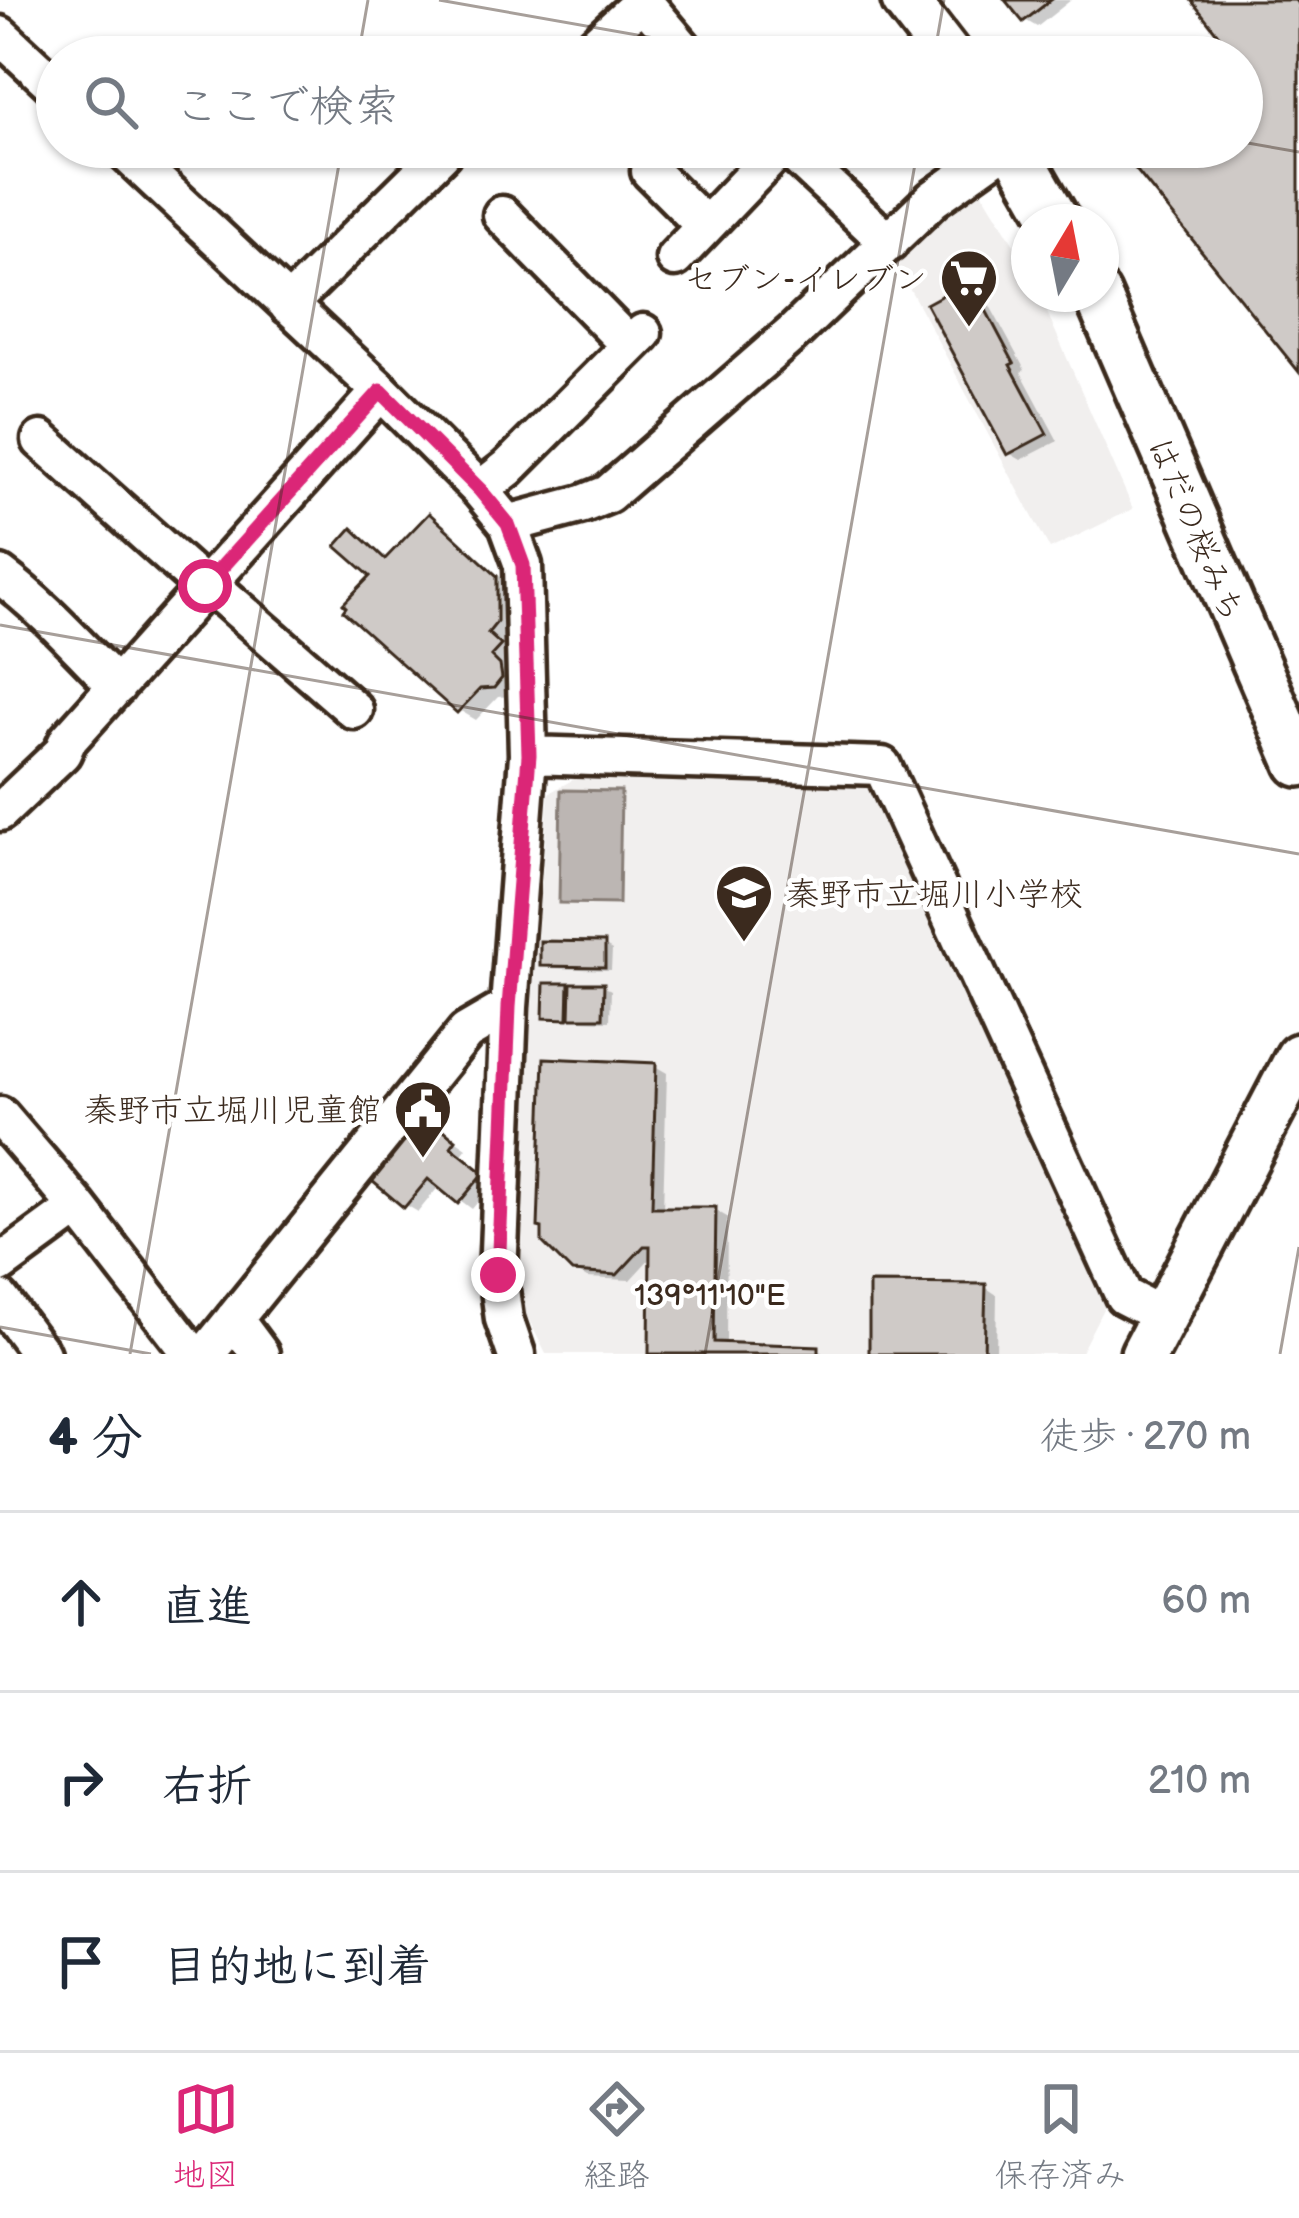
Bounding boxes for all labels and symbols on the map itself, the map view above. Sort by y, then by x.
north arrow [1011,204,1119,312]
supermarket icon: セブン-イレブン [938,247,1000,329]
place label: セブン-イレブン [684,260,927,300]
street label: はだの桜みち [1138,431,1252,628]
route start [178,559,232,613]
school or university icon: 秦野市立堀川小学校 [713,862,775,944]
place label: 秦野市立堀川小学校 [786,875,1083,915]
public building icon: 秦野市立堀川児童館 [392,1078,454,1160]
place label: 秦野市立堀川児童館 [84,1091,381,1131]
route end [471,1248,525,1302]
text: 139°11'10"E [634,1278,786,1314]

